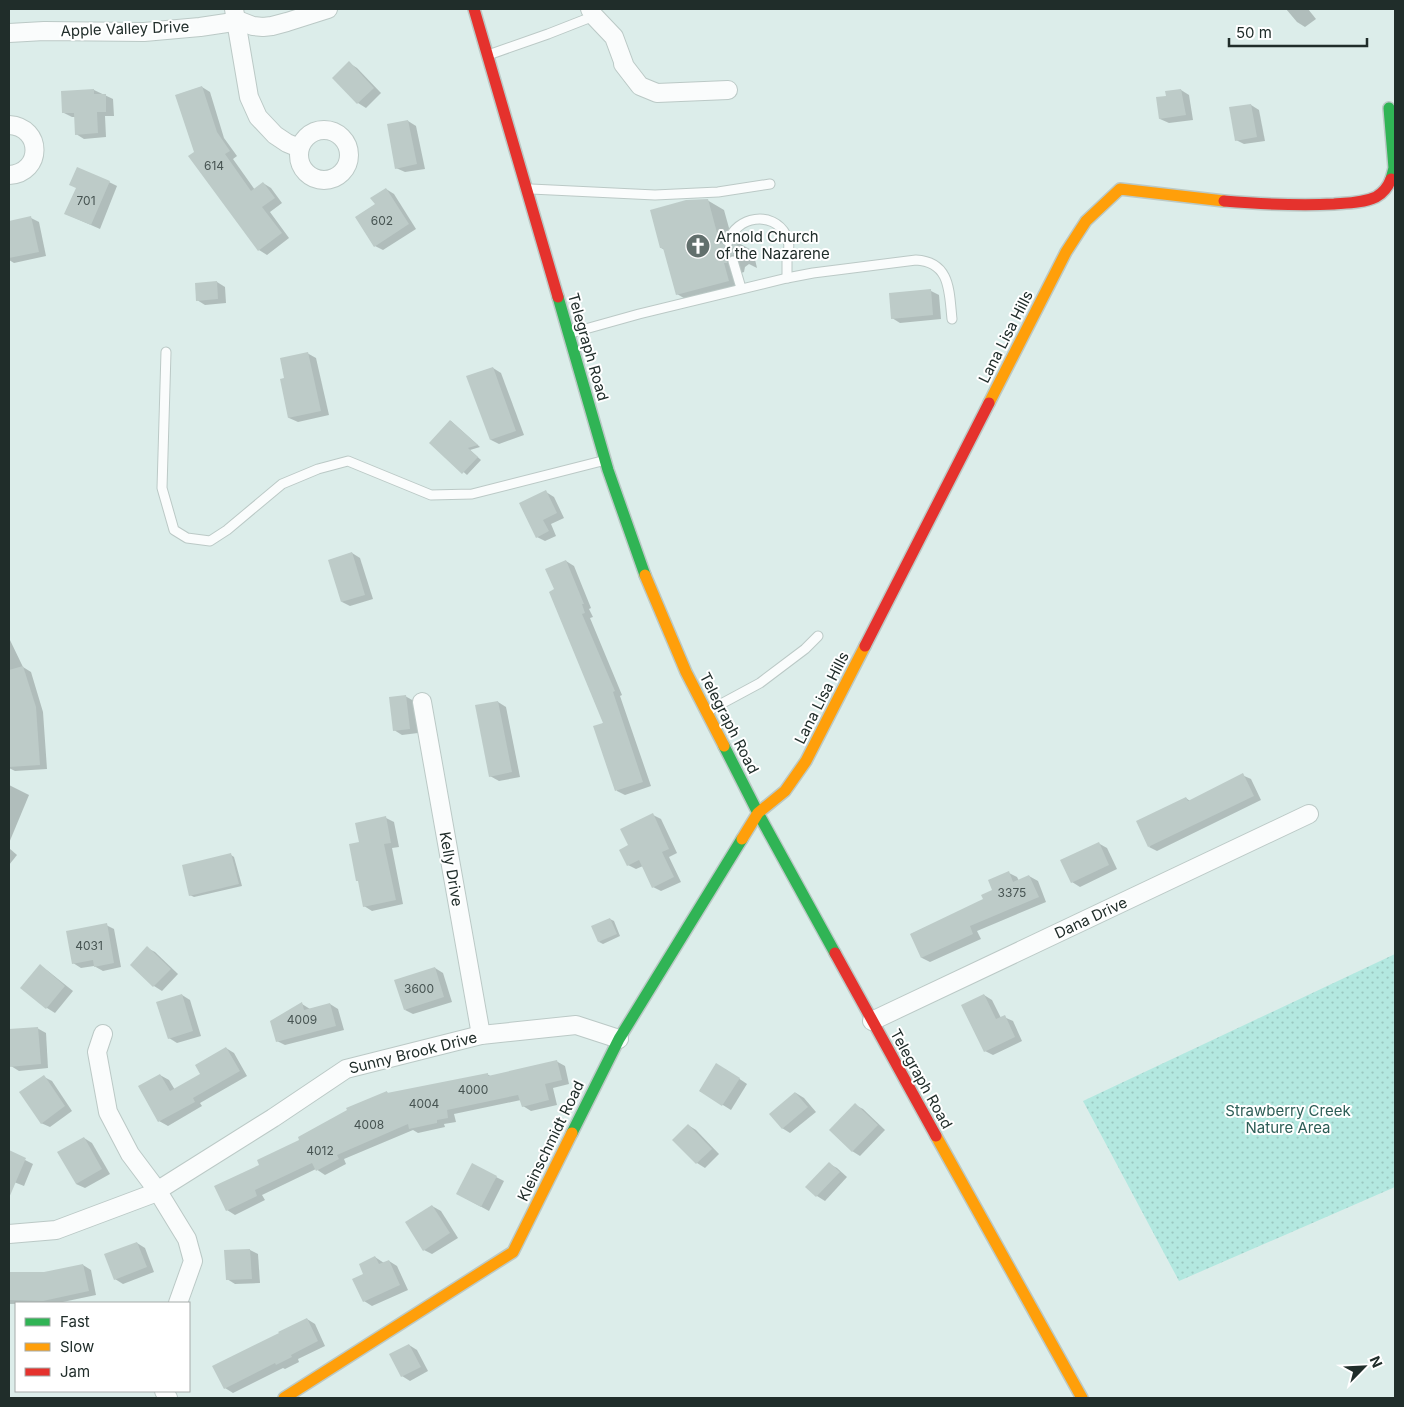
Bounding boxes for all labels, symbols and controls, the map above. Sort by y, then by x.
scale bar [1229,15,1366,47]
street label: Apple Valley Drive [60,17,190,40]
text: 50 m [1236,23,1272,42]
house number: 614 [204,158,224,173]
house number: 701 [76,193,96,208]
house number: 602 [371,213,393,228]
place label: Arnold Church of the Nazarene [716,227,830,263]
church icon: Arnold Church of the Nazarene [685,233,711,259]
street label: Lana Lisa Hills [974,287,1037,386]
street label: Telegraph Road [564,291,613,403]
street label: Lana Lisa Hills [790,648,853,747]
street label: Telegraph Road [696,669,763,777]
street label: Kelly Drive [436,830,467,908]
house number: 3375 [998,885,1026,900]
street label: Dana Drive [1051,892,1130,943]
house number: 4031 [75,938,103,953]
house number: 3600 [404,981,434,996]
house number: 4009 [287,1012,317,1027]
street label: Telegraph Road [886,1025,957,1132]
street label: Sunny Brook Drive [347,1027,479,1078]
street label: Kleinschmidt Road [513,1077,588,1204]
house number: 4000 [458,1082,488,1097]
house number: 4004 [409,1096,440,1111]
park label: Strawberry Creek Nature Area [1225,1101,1351,1137]
house number: 4008 [354,1117,384,1132]
house number: 4012 [306,1143,334,1158]
legend [15,1302,190,1392]
text: Fast [60,1312,90,1331]
text: Slow [60,1337,94,1356]
north arrow [1339,1342,1389,1392]
text: N [1366,1353,1386,1370]
text: Jam [60,1362,90,1381]

